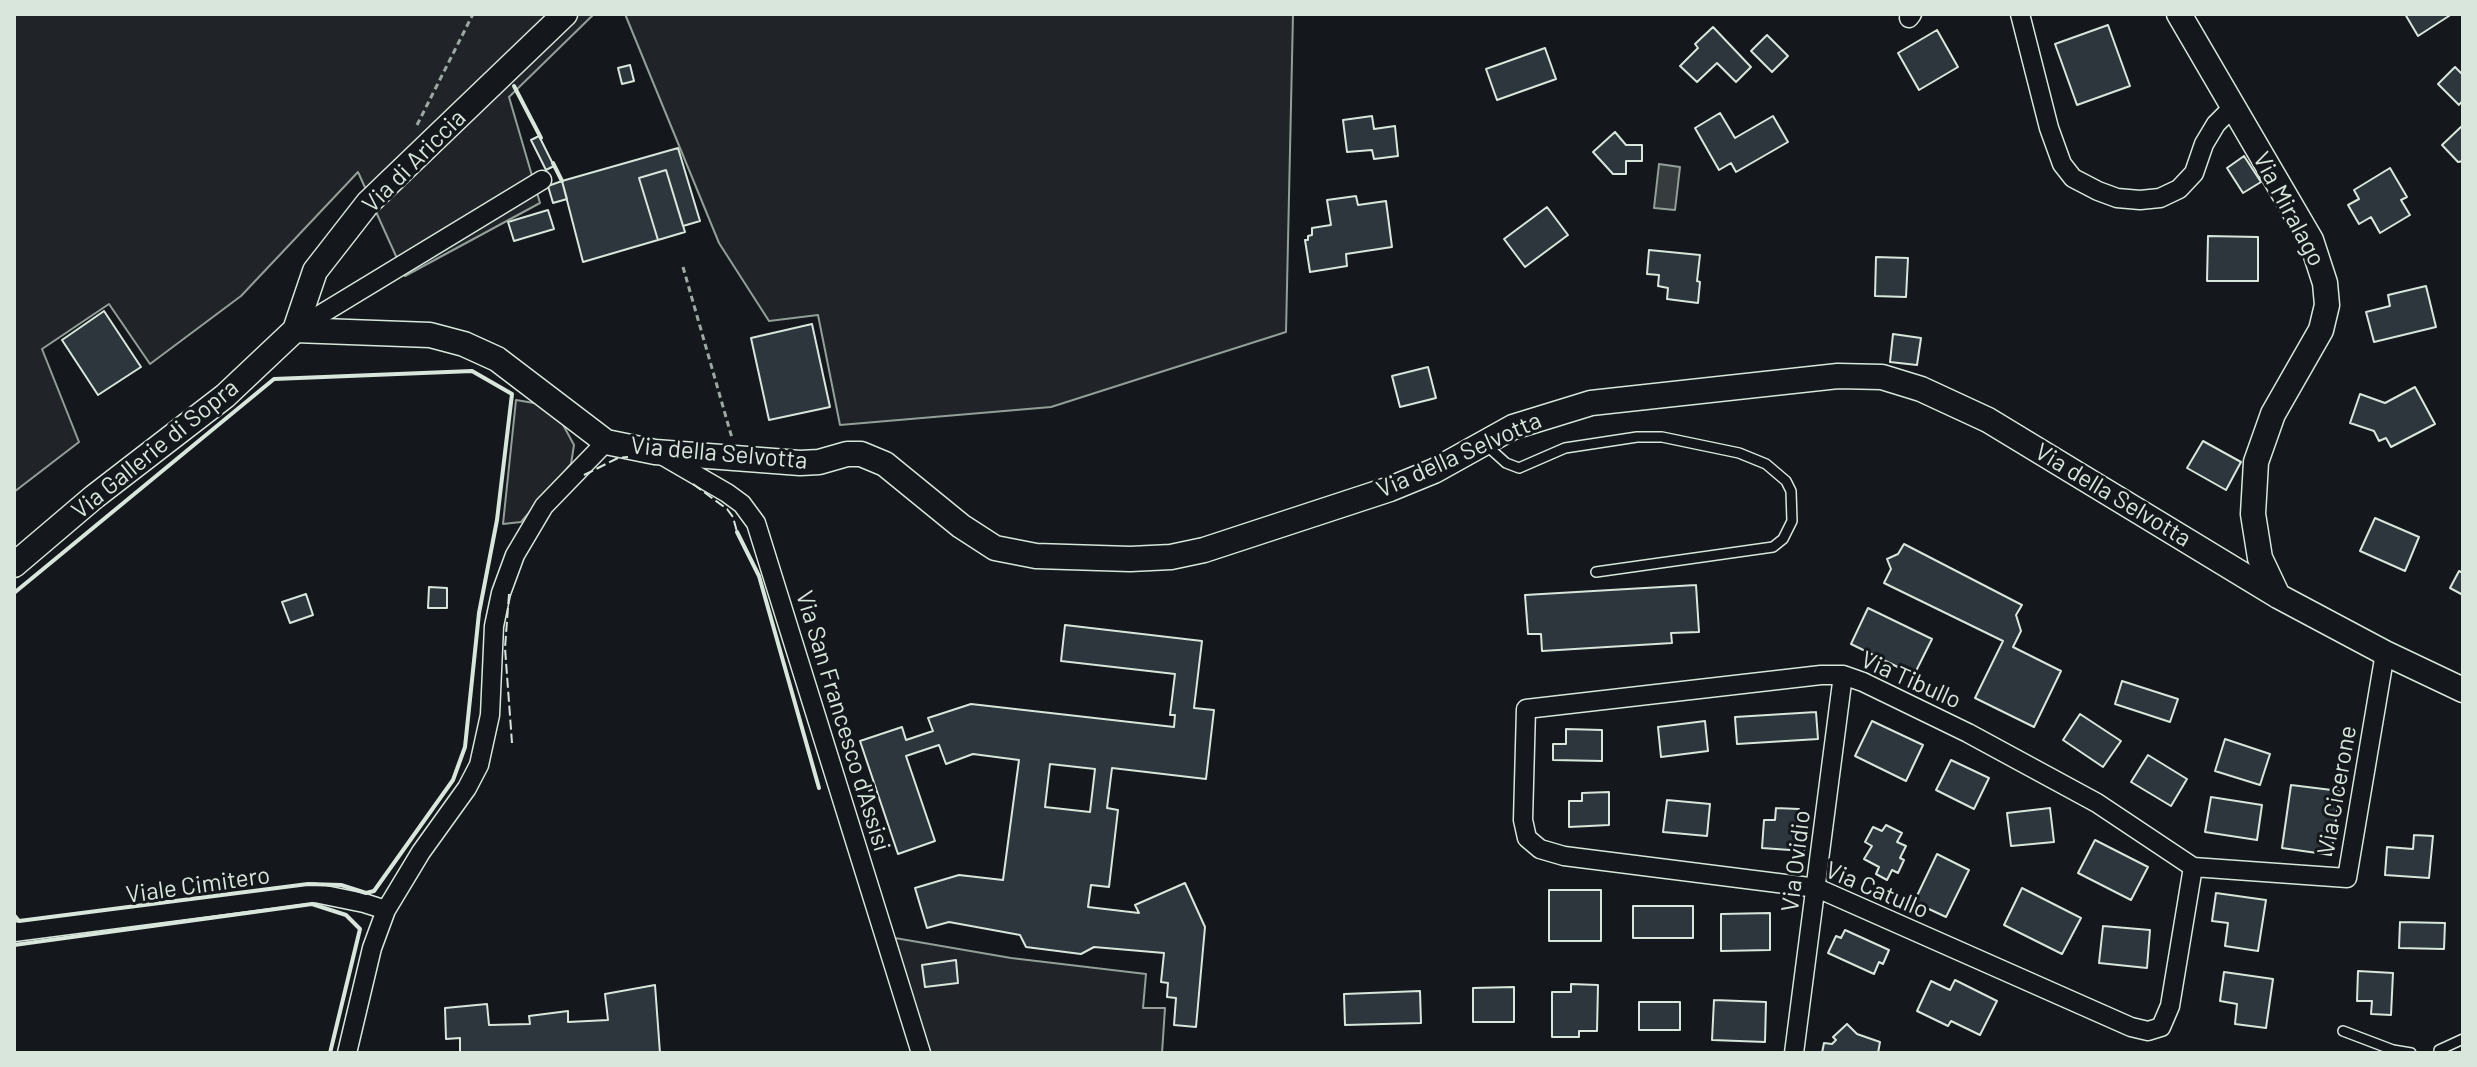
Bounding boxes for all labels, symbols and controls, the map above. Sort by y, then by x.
street label: Via di Ariccia [356,103,472,219]
street label: Via Miralago [2247,147,2331,271]
street label: Via Gallerie di Sopra [66,373,244,525]
street label: Via della Selvotta [1372,406,1546,504]
street label: Via della Selvotta [629,431,809,475]
street label: Via della Selvotta [2030,437,2196,553]
street label: Via San Francesco d'Assisi [790,587,896,855]
street label: Via Tibullo [1856,645,1966,715]
street label: Via Cicerone [2311,723,2363,857]
street label: Via Ovidio [1775,809,1817,913]
street label: Via Catullo [1821,855,1933,925]
street label: Viale Cimitero [124,861,272,909]

